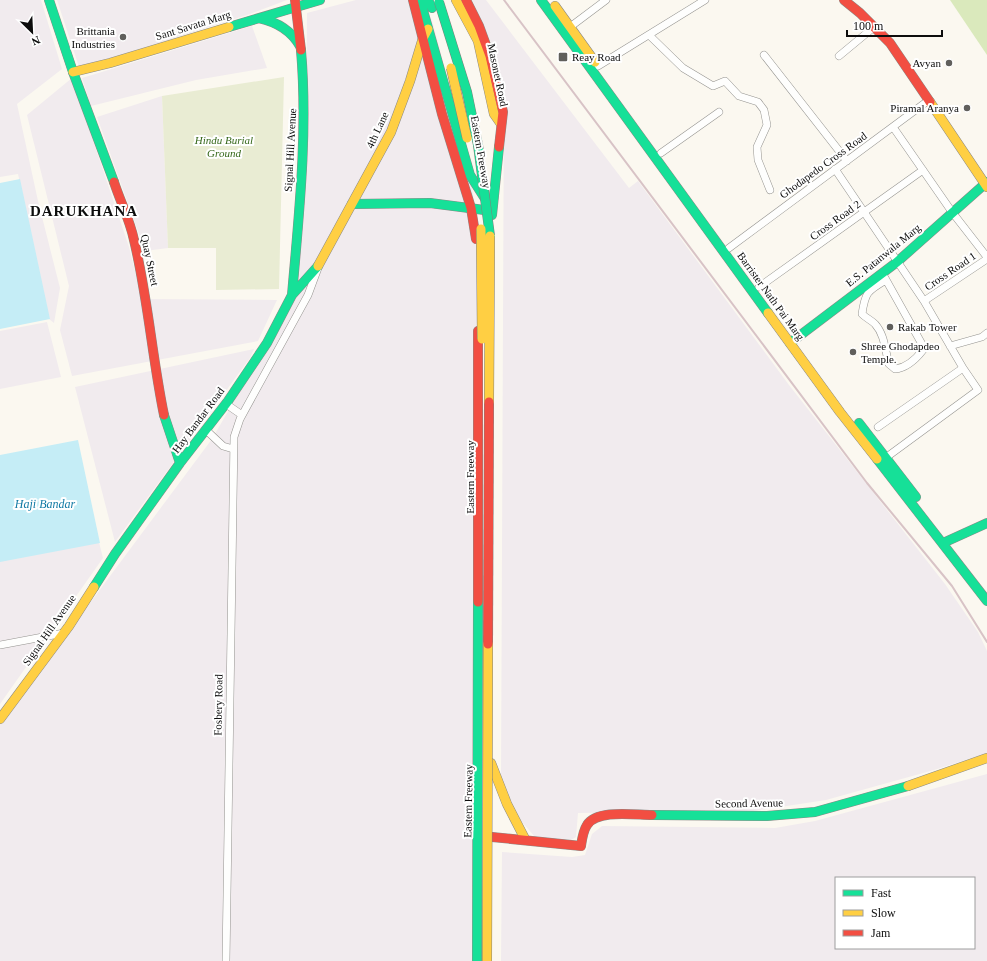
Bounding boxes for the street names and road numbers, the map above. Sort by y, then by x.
street label: Sant Savata Marg [154,8,233,42]
street label: Masonet Road [485,43,511,108]
street label: Signal Hill Avenue [282,108,298,192]
street label: 4th Lane [363,110,391,150]
street label: Eastern Freeway [469,115,493,190]
street label: Ghodapedo Cross Road [777,129,869,201]
street label: Cross Road 2 [807,198,863,242]
street label: E.S. Patanwala Marg [843,221,923,289]
street label: Quay Street [139,233,161,287]
street label: Cross Road 1 [922,249,978,293]
street label: Barrister Nath Pai Marg [735,250,807,343]
street label: Hay Bandar Road [169,385,227,455]
street label: Eastern Freeway [464,440,476,514]
street label: Signal Hill Avenue [20,592,78,668]
street label: Fosbery Road [211,674,225,736]
street label: Eastern Freeway [461,764,475,838]
street label: Second Avenue [715,796,783,810]

